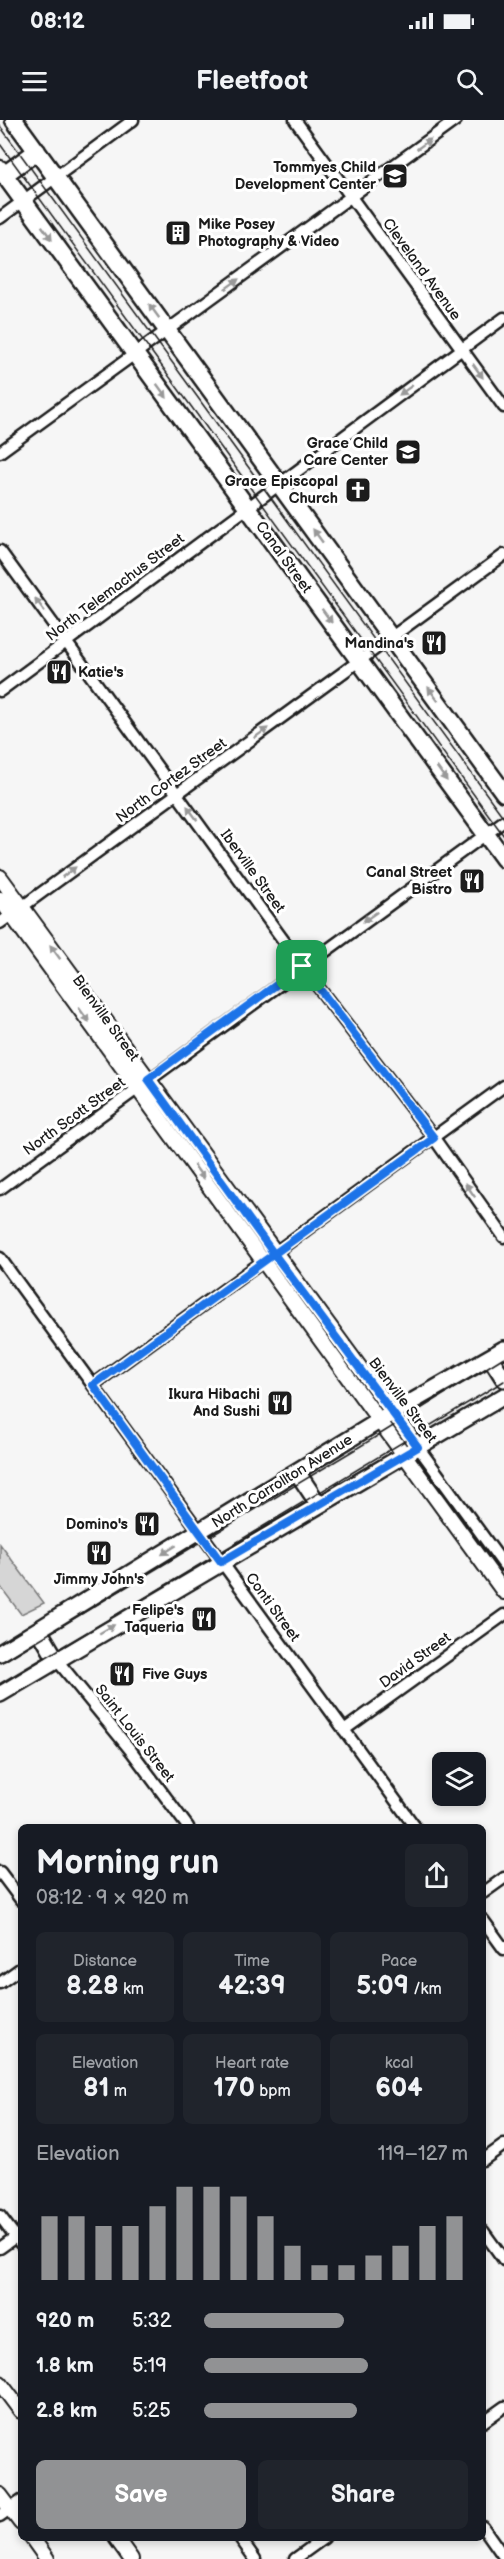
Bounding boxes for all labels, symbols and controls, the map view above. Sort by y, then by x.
text: 08:12 [30,8,85,35]
icon: menu [18,65,51,98]
text: Fleetfoot [196,65,308,97]
icon: search [453,65,486,98]
one-way arrow [416,138,431,150]
place label: Tommyes Child Development Center [235,158,377,194]
school or university icon: Tommyes Child Development Center [380,161,410,191]
street label: Cleveland Avenue [378,214,465,324]
place label: Mike Posey Photography & Video [198,215,340,251]
building icon: Mike Posey Photography & Video [163,218,193,248]
one-way arrow [41,225,53,241]
one-way arrow [225,278,240,290]
one-way arrow [148,303,160,319]
one-way arrow [472,362,484,378]
one-way arrow [156,383,168,398]
one-way arrow [398,384,414,396]
place label: Grace Child Care Center [303,434,389,470]
school or university icon: Grace Child Care Center [393,437,423,467]
place label: Grace Episcopal Church [225,472,338,508]
church icon: Grace Episcopal Church [343,475,373,505]
street label: Canal Street [251,518,316,597]
street label: North Telemachus Street [42,529,188,646]
one-way arrow [312,529,324,545]
one-way arrow [34,597,46,613]
one-way arrow [321,607,333,623]
restaurant icon: Mandina's [419,628,449,658]
place label: Mandina's [345,634,414,653]
restaurant icon: Katie's [44,657,74,687]
place label: Katie's [78,663,124,682]
one-way arrow [427,687,439,702]
one-way arrow [252,727,268,739]
street label: North Cortez Street [112,734,231,827]
one-way arrow [436,765,448,781]
one-way arrow [187,806,199,821]
street label: Iberville Street [216,826,289,917]
place label: Canal Street Bistro [366,863,452,899]
restaurant icon: Canal Street Bistro [457,866,487,896]
one-way arrow [62,867,77,879]
one-way arrow [362,911,378,922]
pin [276,940,327,991]
one-way arrow [49,945,61,961]
icon: arrive [285,949,318,982]
street label: Bienville Street [68,971,144,1066]
one-way arrow [78,1006,90,1022]
street label: North Scott Street [20,1073,129,1160]
one-way arrow [192,1165,204,1180]
one-way arrow [464,1182,476,1198]
street label: Bienville Street [364,1354,441,1447]
place label: Ikura Hibachi And Sushi [168,1385,260,1421]
restaurant icon: Ikura Hibachi And Sushi [265,1388,295,1418]
street label: North Carrollton Avenue [208,1430,356,1533]
restaurant icon: Domino's [132,1509,162,1539]
place label: Domino's [66,1515,128,1534]
restaurant icon: Jimmy John's [84,1538,114,1568]
one-way arrow [161,1545,177,1556]
street label: Conti Street [241,1569,304,1646]
place label: Jimmy John's [54,1570,144,1589]
place label: Felipe's Taqueria [125,1601,184,1637]
restaurant icon: Felipe's Taqueria [189,1604,219,1634]
one-way arrow [99,1624,116,1634]
street label: David Street [376,1628,455,1693]
restaurant icon: Five Guys [107,1659,137,1689]
place label: Five Guys [142,1665,207,1684]
street label: Saint Louis Street [90,1681,179,1786]
map controls [432,1752,486,1806]
button: layers [432,1752,486,1806]
text: Morning run [36,1843,219,1883]
button: share [405,1844,468,1907]
text: 08:12 · 9 × 920 m [36,1886,189,1910]
text: Distance [73,1952,137,1971]
text: Time [234,1952,270,1971]
text: Pace [381,1952,417,1971]
text: 8.28 [66,1971,119,2002]
text: 42:39 [218,1971,286,2002]
text: 5:09 [356,1971,409,2002]
text: km [119,1980,144,1999]
text: /km [409,1980,442,1999]
text: Elevation [72,2054,138,2073]
text: Heart rate [215,2054,289,2073]
text: kcal [385,2054,413,2073]
text: 81 [83,2073,110,2104]
text: 170 [213,2073,255,2104]
text: 604 [375,2073,423,2104]
text: m [110,2082,127,2101]
text: bpm [255,2082,291,2101]
text: Elevation [36,2142,119,2166]
text: 119–127 m [378,2142,468,2166]
text: 920 m [36,2309,94,2333]
text: 5:32 [132,2309,172,2333]
text: 1.8 km [36,2354,94,2378]
text: 5:19 [132,2354,167,2378]
text: 2.8 km [36,2399,97,2423]
text: 5:25 [132,2399,171,2423]
button: Save [36,2460,246,2529]
button: Share [258,2460,468,2529]

